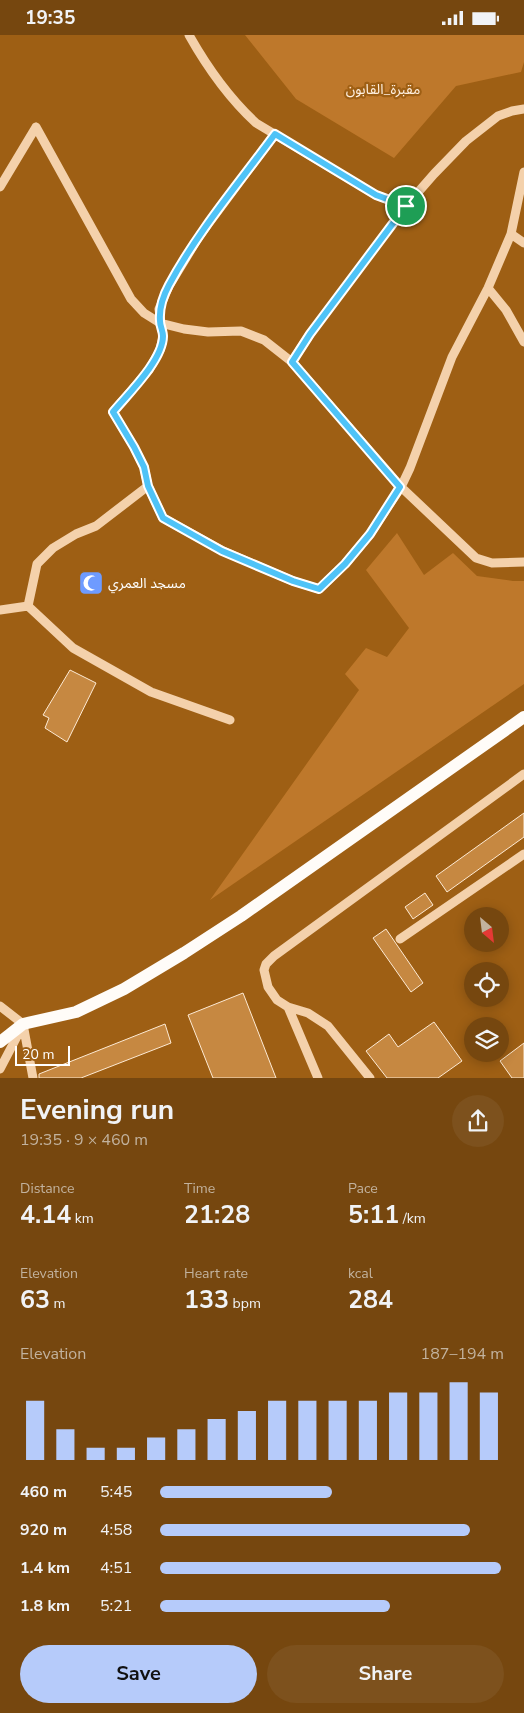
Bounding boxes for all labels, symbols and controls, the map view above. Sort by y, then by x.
text: 19:35 [25,5,75,31]
park label: مقبرة_القابون [346,80,420,99]
pin [385,185,427,227]
icon: arrive [392,192,420,220]
mosque icon: مسجد العمري [78,570,104,596]
place label: مسجد العمري [108,574,186,594]
north arrow [464,907,509,953]
map controls [464,907,509,1062]
button: locate [464,962,509,1007]
button: layers [464,1017,509,1062]
scale bar [15,1043,70,1066]
text: 20 m [22,1045,54,1064]
text: Evening run [20,1091,174,1129]
button: share [452,1095,504,1147]
text: 19:35 · 9 × 460 m [20,1129,148,1151]
text: Distance [20,1179,74,1198]
text: Time [184,1179,215,1198]
text: Pace [348,1179,378,1198]
text: 4.14 [20,1198,71,1232]
text: 21:28 [184,1198,250,1232]
text: 5:11 [348,1198,399,1232]
text: km [71,1209,94,1228]
text: /km [399,1209,426,1228]
text: Elevation [20,1264,78,1283]
text: Heart rate [184,1264,248,1283]
text: kcal [348,1264,373,1283]
text: 63 [20,1283,50,1317]
text: 133 [184,1283,229,1317]
text: 284 [348,1283,393,1317]
text: m [50,1294,66,1313]
text: bpm [229,1294,261,1313]
text: Elevation [20,1343,86,1365]
text: 187–194 m [421,1343,504,1365]
text: 460 m [20,1481,67,1503]
text: 5:45 [100,1481,132,1503]
text: 920 m [20,1519,67,1541]
text: 4:58 [100,1519,132,1541]
text: 1.4 km [20,1557,70,1579]
text: 4:51 [100,1557,132,1579]
text: 1.8 km [20,1595,70,1617]
text: 5:21 [100,1595,132,1617]
button: Save [20,1645,257,1703]
button: Share [267,1645,504,1703]

